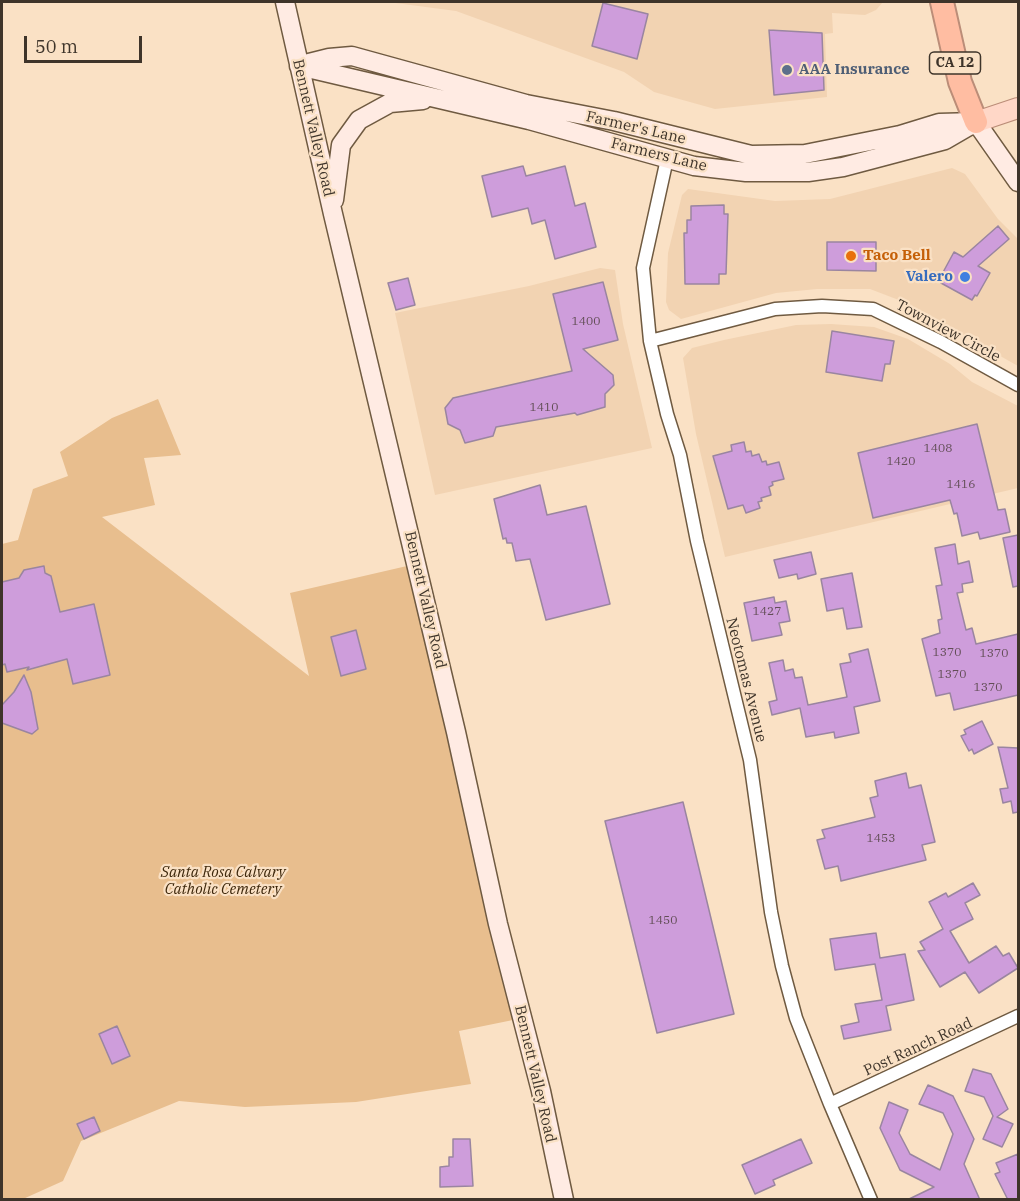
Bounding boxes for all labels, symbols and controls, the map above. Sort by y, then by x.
scale bar [27,24,146,62]
text: 50 m [35,35,78,58]
road number: CA 12 [930,52,980,74]
street label: Bennett Valley Road [288,57,338,199]
place label: AAA Insurance [799,61,910,79]
marker: AAA Insurance [780,63,794,77]
street label: Farmer's Lane [584,108,688,148]
street label: Farmers Lane [609,134,709,176]
place label: Taco Bell [863,247,931,265]
marker: Taco Bell [844,249,858,263]
place label: Valero [906,268,953,286]
marker: Valero [958,270,972,284]
street label: Townview Circle [893,296,1003,366]
house number: 1400 [572,315,600,329]
house number: 1410 [530,401,558,415]
house number: 1408 [924,442,952,456]
house number: 1420 [887,455,915,469]
house number: 1416 [947,478,975,492]
street label: Bennett Valley Road [400,529,450,671]
house number: 1427 [753,605,781,619]
street label: Neotomas Avenue [722,616,770,744]
house number: 1370 [933,646,961,660]
house number: 1370 [980,647,1008,661]
house number: 1370 [938,668,966,682]
house number: 1370 [974,681,1002,695]
house number: 1453 [867,832,895,846]
park label: Santa Rosa Calvary Catholic Cemetery [161,864,285,899]
house number: 1450 [649,914,677,928]
street label: Bennett Valley Road [510,1003,560,1145]
street label: Post Ranch Road [861,1014,975,1080]

